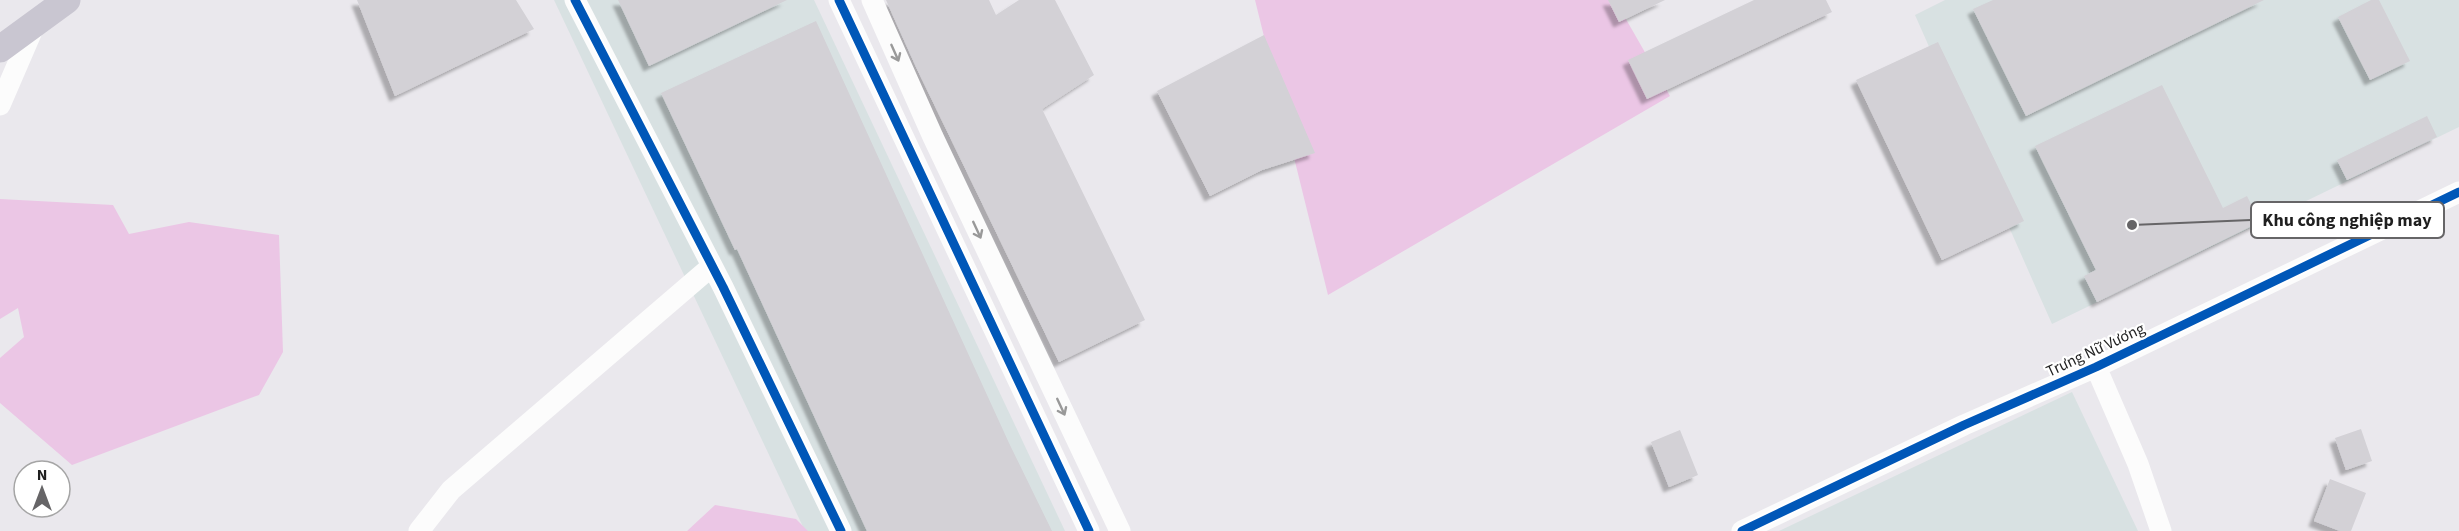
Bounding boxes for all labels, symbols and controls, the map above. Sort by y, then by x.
one-way arrow [890,44,902,62]
callout: Khu công nghiệp may [2251,202,2444,238]
text: Khu công nghiệp may [2262,208,2432,233]
one-way arrow [972,221,984,239]
street label: Trưng Nữ Vương [2043,317,2148,382]
one-way arrow [1055,397,1067,415]
north arrow [12,459,72,519]
text: N [37,464,47,486]

